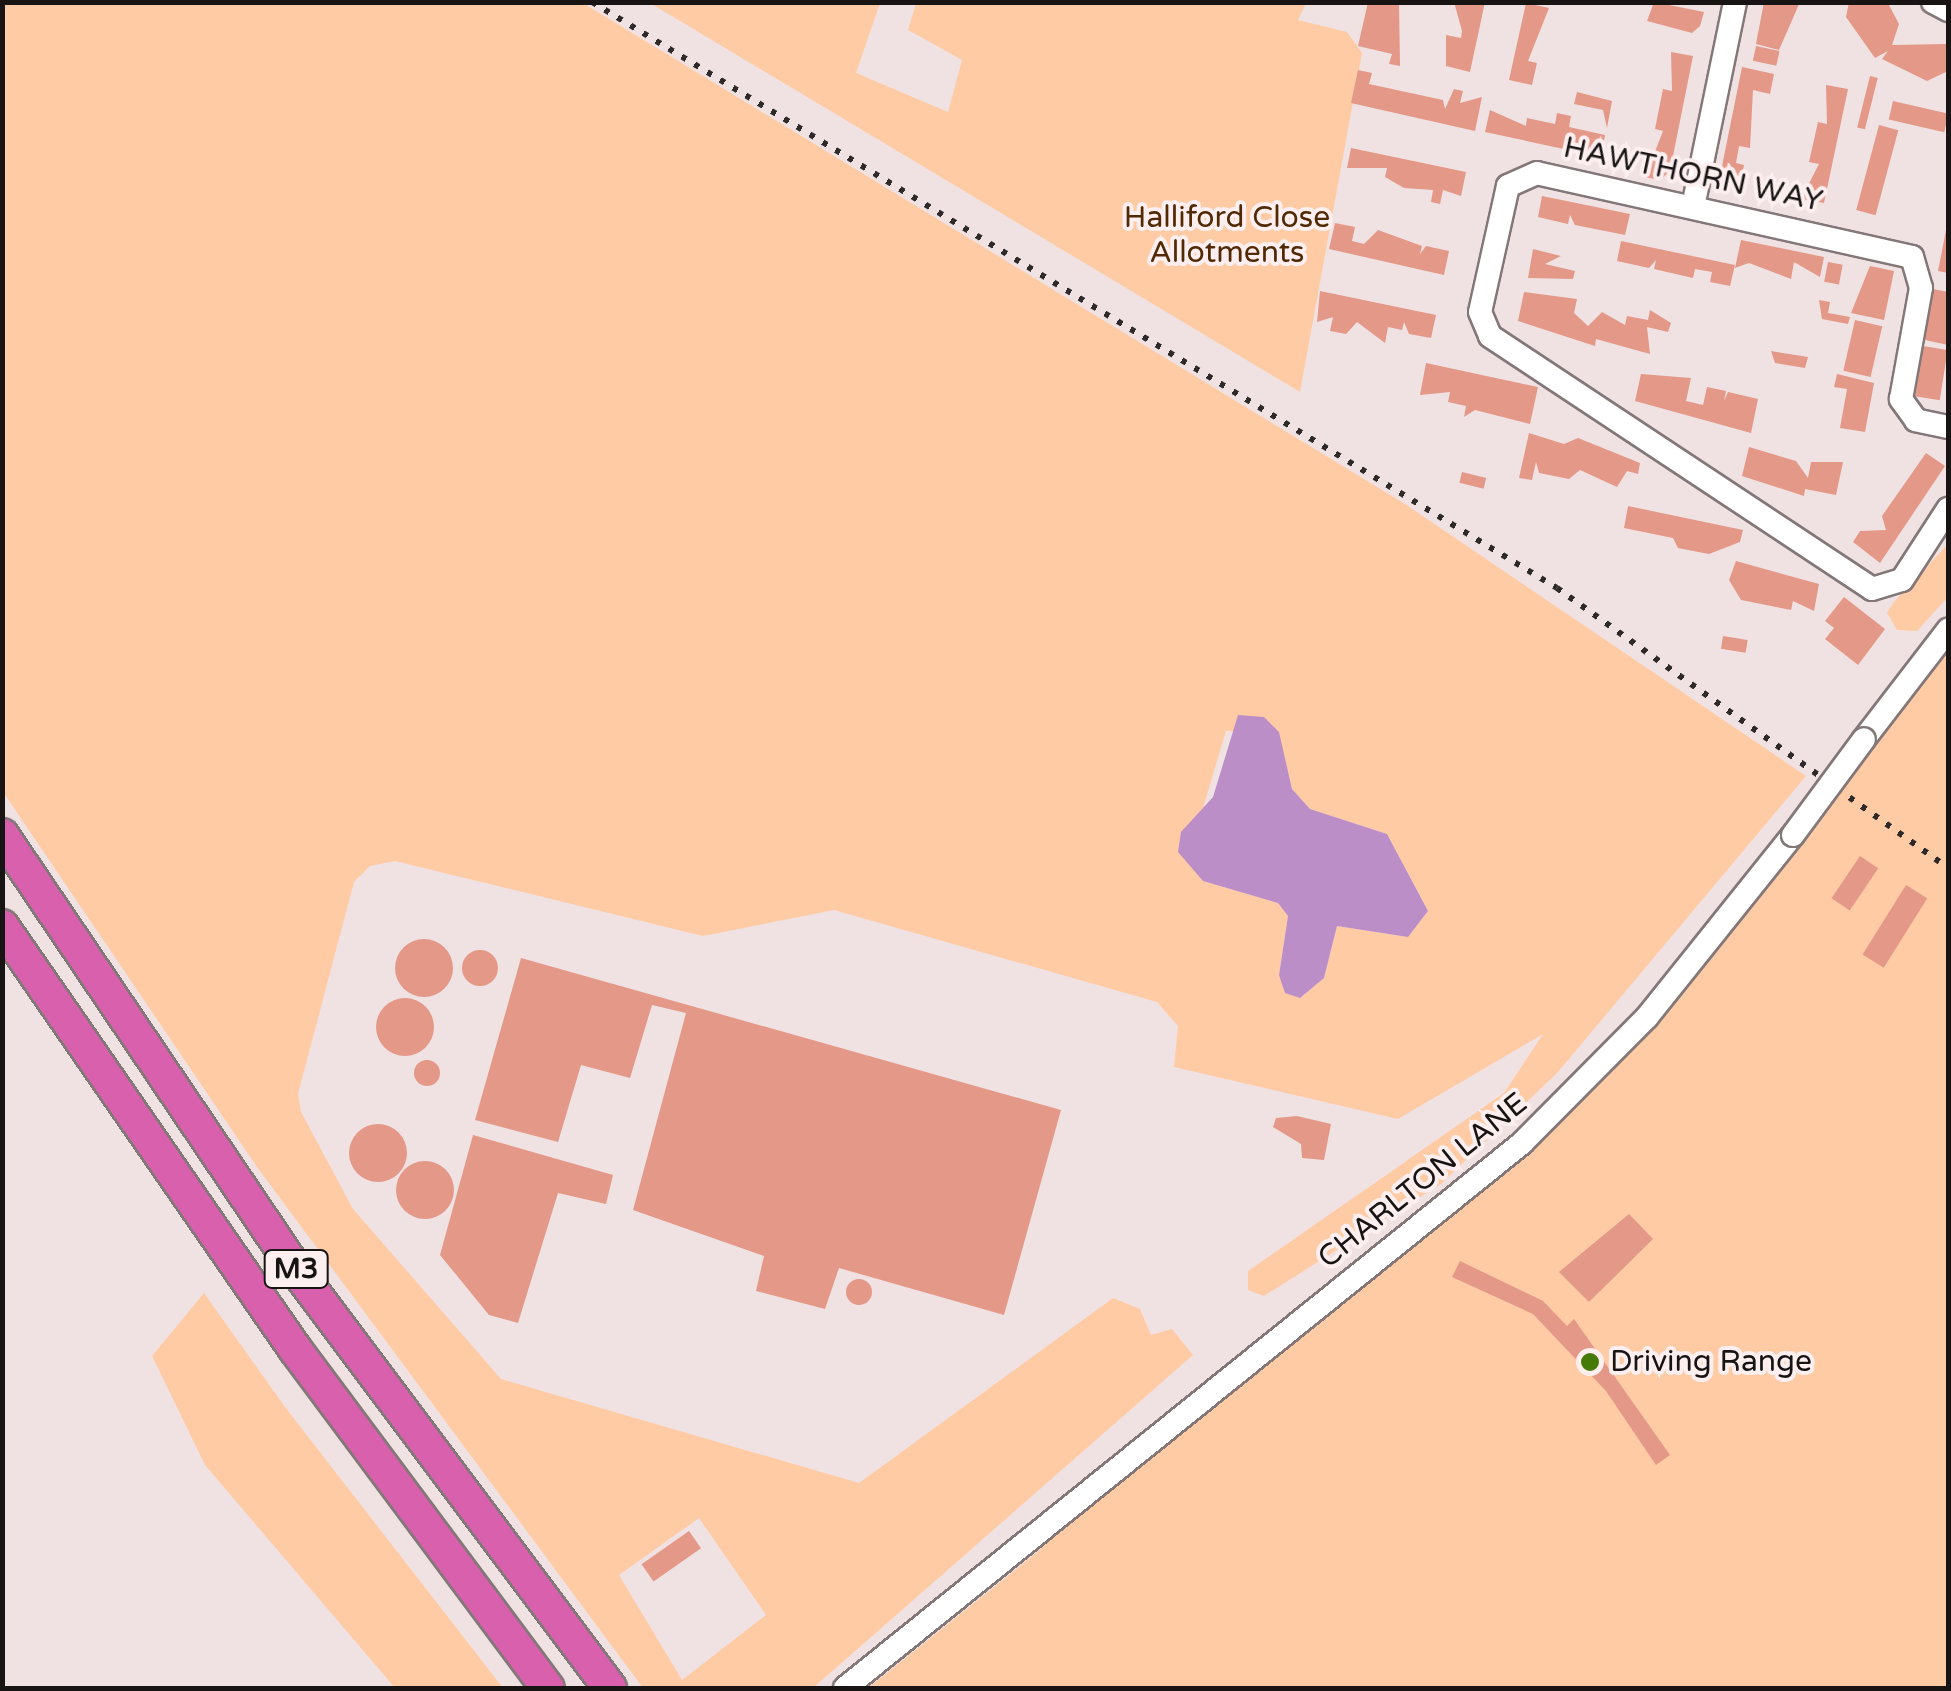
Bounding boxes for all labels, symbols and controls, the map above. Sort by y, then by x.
street label: HAWTHORN WAY [1560,130,1826,220]
park label: Halliford Close Allotments [1124,200,1330,270]
street label: CHARLTON LANE [1311,1086,1535,1276]
road number: M3 [264,1246,328,1292]
place label: Driving Range [1610,1344,1812,1380]
marker: Driving Range [1579,1351,1601,1373]

